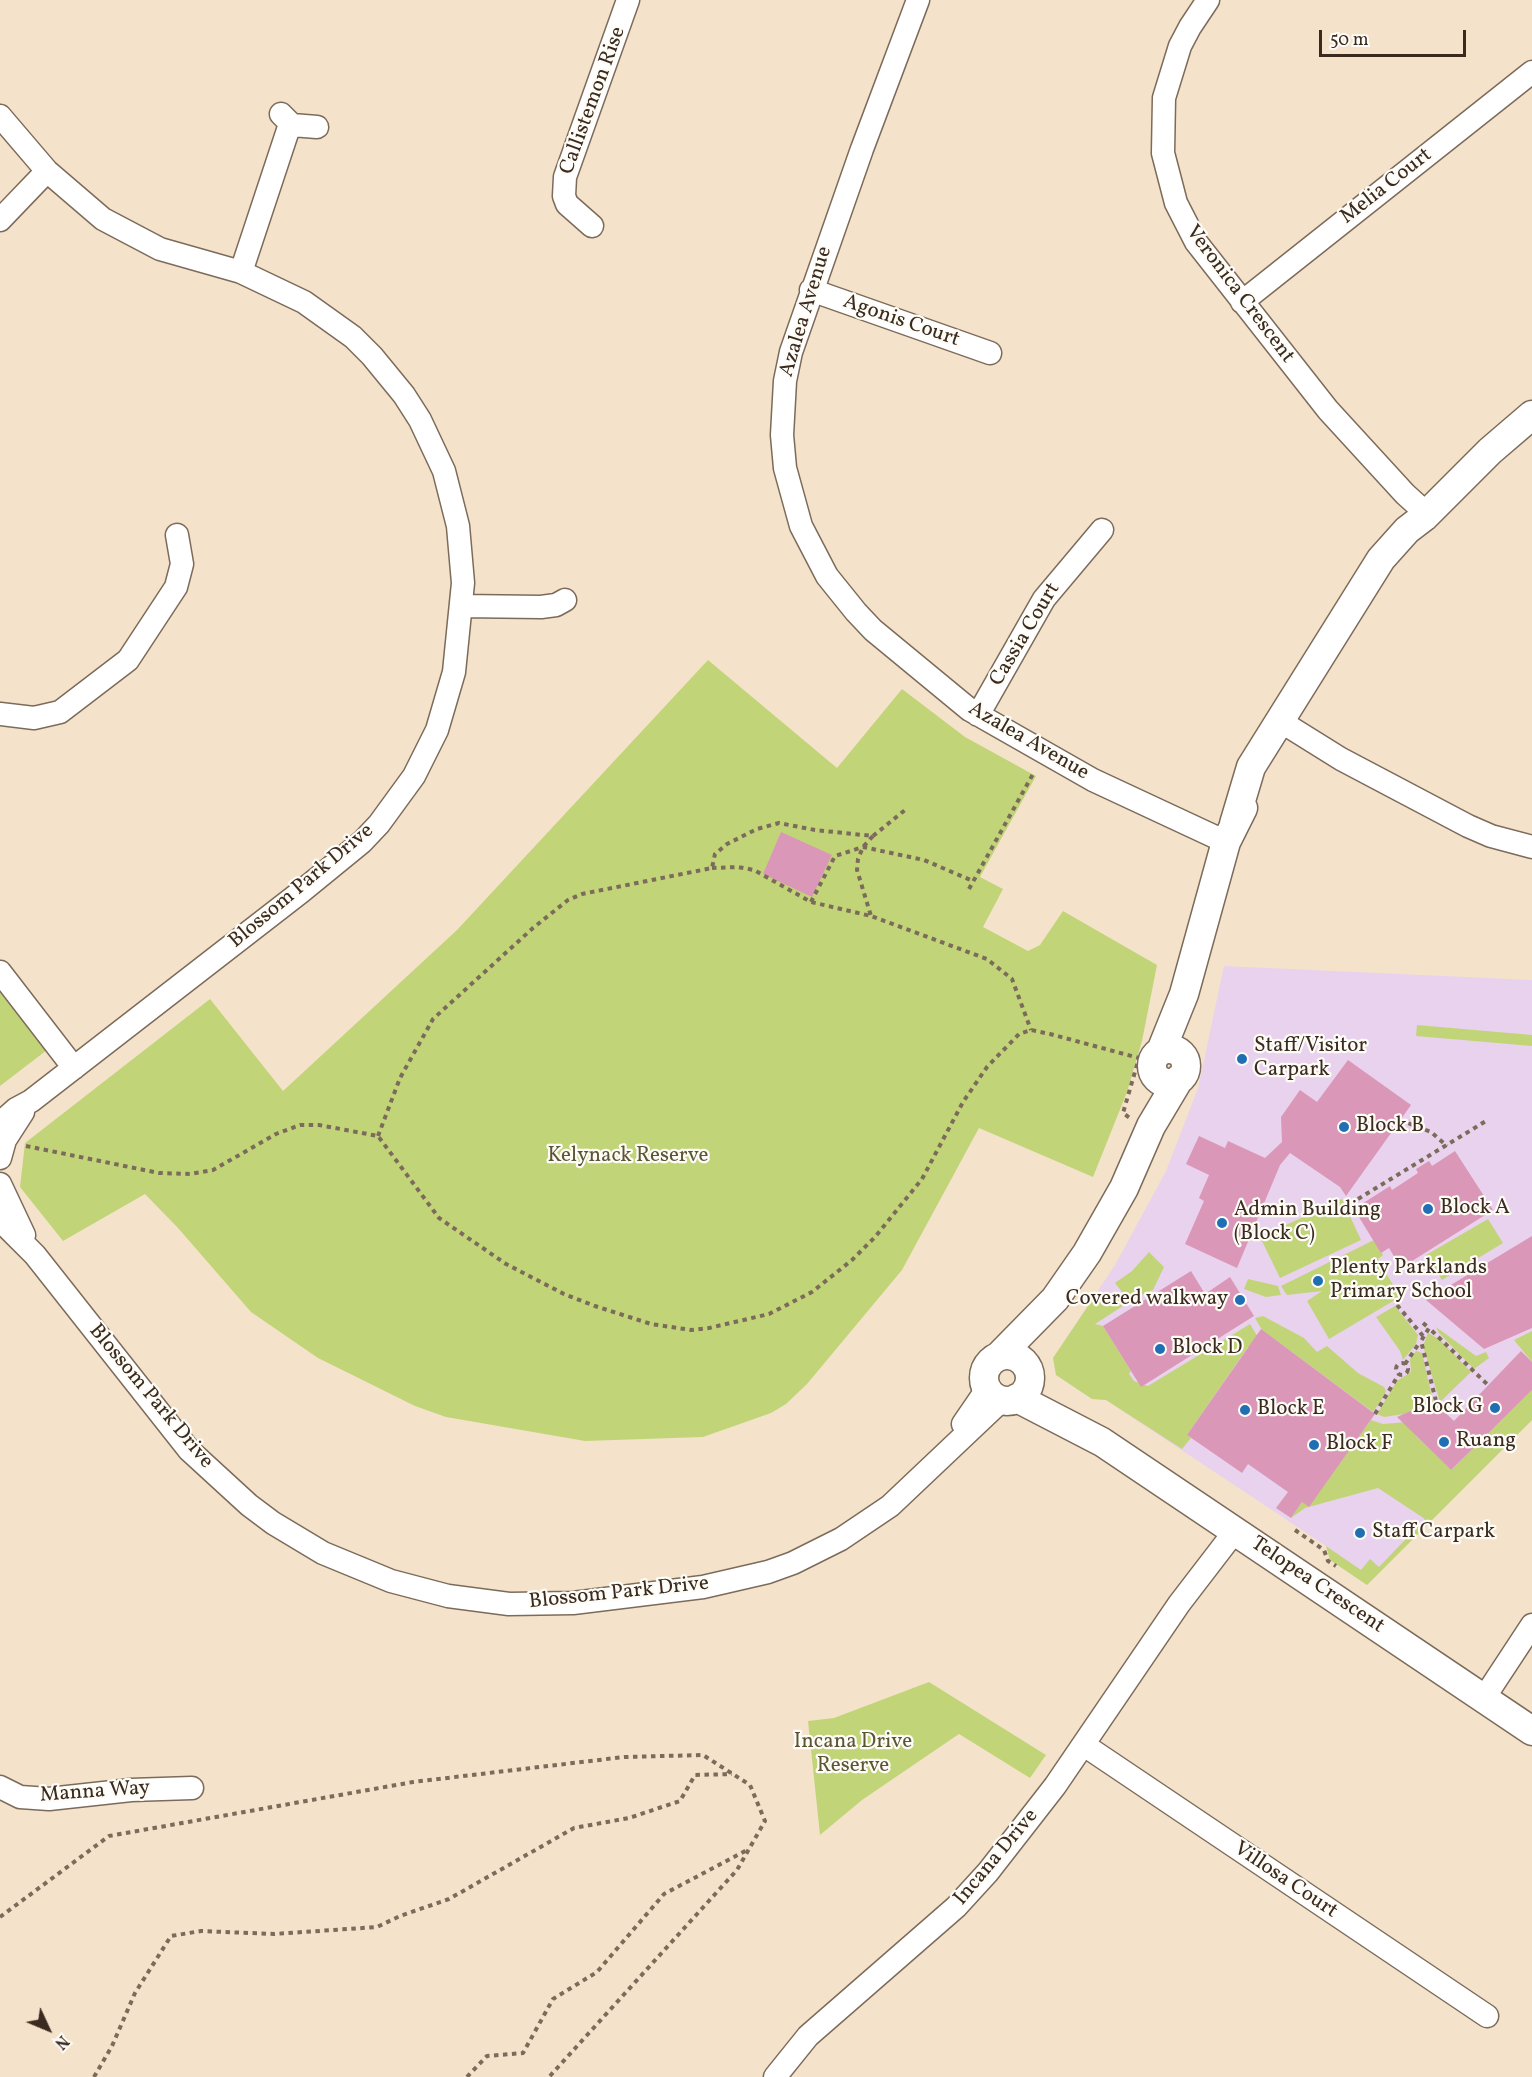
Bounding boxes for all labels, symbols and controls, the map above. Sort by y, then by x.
scale bar [1322,18,1469,56]
street label: Callistemon Rise [556,24,632,178]
text: 50 m [1330,28,1369,53]
street label: Melia Court [1336,143,1438,231]
street label: Veronica Crescent [1179,221,1299,369]
street label: Azalea Avenue [775,244,839,380]
street label: Agonis Court [839,290,963,354]
street label: Cassia Court [985,579,1067,691]
street label: Azalea Avenue [963,697,1093,787]
street label: Blossom Park Drive [225,819,379,955]
place label: Staff/Visitor Carpark [1254,1034,1367,1084]
marker: Staff/Visitor Carpark [1235,1052,1249,1066]
place label: Block B [1356,1114,1424,1140]
marker: Block B [1337,1120,1351,1134]
park label: Kelynack Reserve [548,1144,708,1170]
place label: Block A [1440,1196,1510,1222]
place label: Admin Building (Block C) [1234,1198,1381,1248]
marker: Block A [1421,1202,1435,1216]
marker: Admin Building (Block C) [1215,1216,1229,1230]
place label: Plenty Parklands Primary School [1330,1256,1487,1306]
marker: Plenty Parklands Primary School [1311,1274,1325,1288]
place label: Covered walkway [1066,1287,1228,1313]
marker: Covered walkway [1233,1293,1247,1307]
street label: Blossom Park Drive [82,1320,218,1474]
place label: Block D [1172,1336,1242,1362]
marker: Block D [1153,1342,1167,1356]
place label: Block G [1413,1395,1483,1421]
place label: Block E [1257,1397,1325,1423]
marker: Block G [1488,1401,1502,1415]
marker: Block E [1238,1403,1252,1417]
place label: Ruang [1456,1429,1516,1455]
place label: Block F [1326,1432,1393,1458]
marker: Ruang [1437,1435,1451,1449]
marker: Block F [1307,1438,1321,1452]
place label: Staff Carpark [1372,1520,1495,1546]
marker: Staff Carpark [1353,1526,1367,1540]
street label: Telopea Crescent [1245,1532,1389,1640]
street label: Blossom Park Drive [528,1572,710,1616]
park label: Incana Drive Reserve [794,1730,912,1780]
street label: Manna Way [39,1777,151,1809]
street label: Incana Drive [949,1805,1045,1911]
street label: Villosa Court [1228,1837,1342,1925]
north arrow [18,1999,78,2059]
text: N [49,2030,73,2053]

